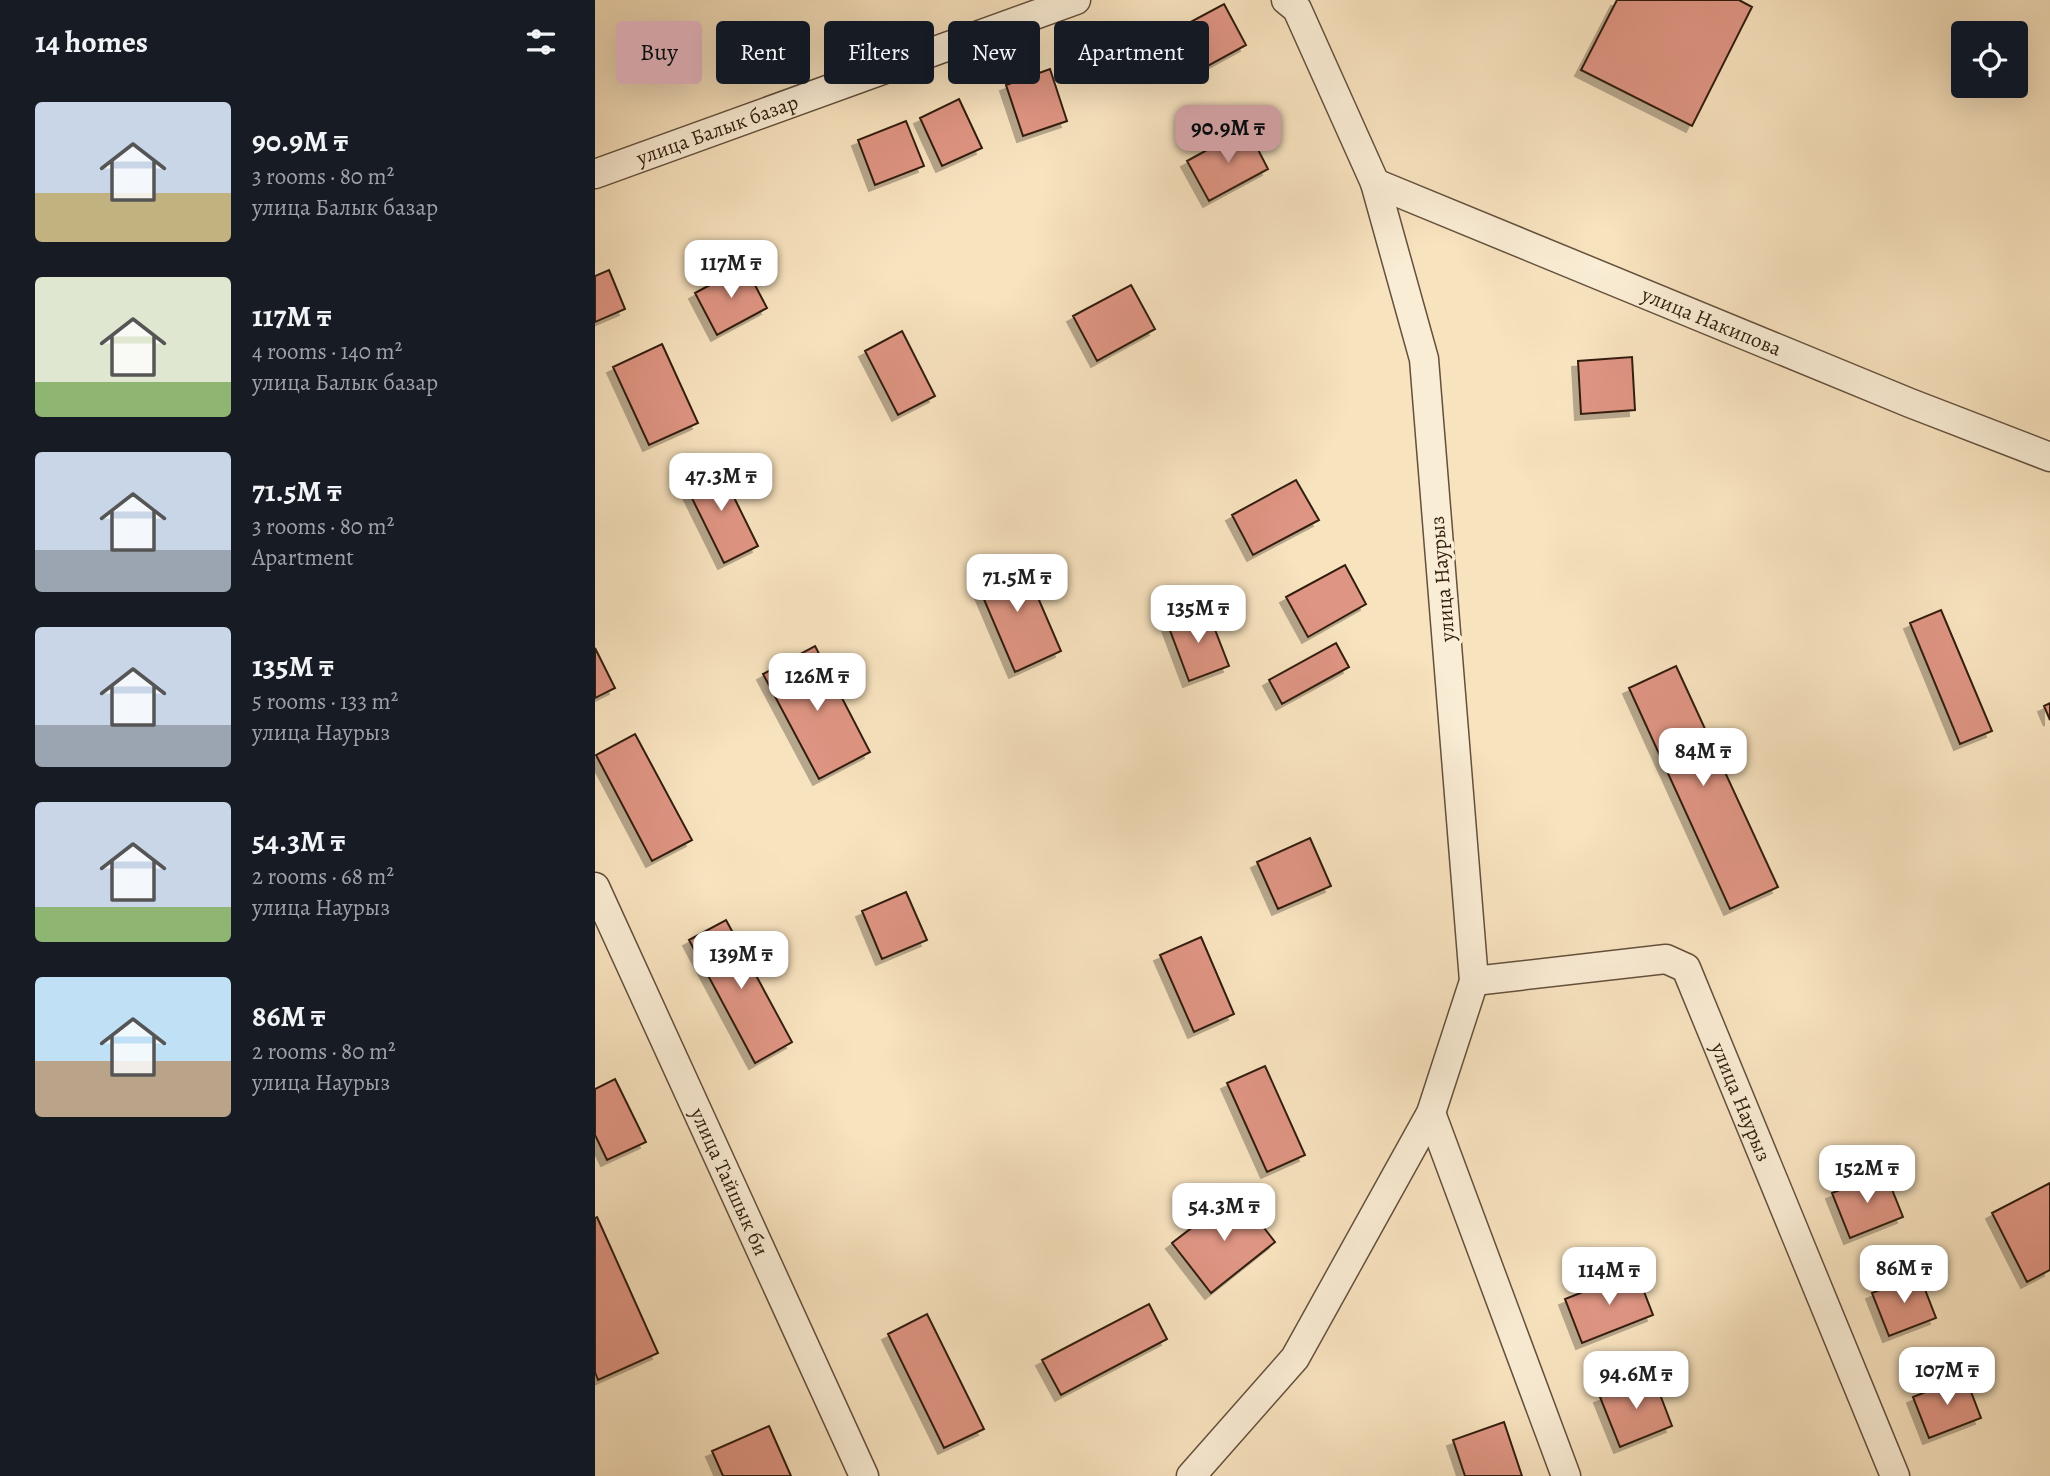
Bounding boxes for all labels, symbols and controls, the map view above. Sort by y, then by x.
chip: Buy [616,21,702,84]
chip: Rent [716,21,810,84]
chip: Filters [824,21,934,84]
chip: New [948,21,1040,84]
chip: Apartment [1054,21,1209,84]
map controls [1951,21,2028,98]
button: locate [1951,21,2028,98]
text: 14 homes [35,22,148,62]
icon: filters [522,23,560,61]
street label: улица Балык базар [632,88,802,172]
pin: 90.9M ₸ [1163,106,1293,165]
text: 90.9M ₸ [1191,112,1265,143]
text: 90.9M ₸ [252,121,348,161]
icon: home [91,130,175,214]
text: 3 rooms · 80 m² [252,161,394,192]
text: улица Балык базар [252,192,438,223]
pin: 117M ₸ [674,240,788,300]
text: 117M ₸ [701,247,761,278]
street label: улица Накипова [1637,280,1786,363]
text: 117M ₸ [252,296,331,336]
icon: home [91,305,175,389]
text: 4 rooms · 140 m² [252,336,402,367]
text: улица Балык базар [252,367,438,398]
pin: 47.3M ₸ [656,454,786,513]
text: 47.3M ₸ [685,460,757,491]
text: 71.5M ₸ [252,471,342,511]
icon: home [91,480,175,564]
text: 3 rooms · 80 m² [252,511,394,542]
street label: улица Наурыз [1423,515,1462,644]
text: Apartment [252,542,354,573]
pin: 71.5M ₸ [952,554,1082,614]
text: 71.5M ₸ [983,561,1051,592]
pin: 135M ₸ [1141,586,1255,645]
text: 135M ₸ [1167,592,1229,623]
text: 135M ₸ [252,646,334,686]
pin: 126M ₸ [760,654,874,713]
icon: home [91,655,175,739]
text: 126M ₸ [785,660,849,691]
text: 5 rooms · 133 m² [252,686,398,717]
text: улица Наурыз [252,717,390,748]
pin: 84M ₸ [1654,728,1752,788]
text: 84M ₸ [1675,735,1731,766]
text: 54.3M ₸ [252,821,345,861]
icon: home [91,830,175,914]
text: 2 rooms · 68 m² [252,861,394,892]
text: улица Наурыз [252,892,390,923]
pin: 139M ₸ [684,932,798,991]
text: 139M ₸ [709,938,773,969]
text: 86M ₸ [252,996,326,1036]
icon: home [91,1005,175,1089]
text: 2 rooms · 80 m² [252,1036,396,1067]
street label: улица Наурыз [1704,1037,1778,1166]
text: улица Наурыз [252,1067,390,1098]
street label: улица Тайшык би [683,1102,776,1260]
pin: 152M ₸ [1810,1146,1924,1205]
text: 152M ₸ [1835,1152,1899,1183]
pin: 54.3M ₸ [1159,1184,1289,1243]
text: 54.3M ₸ [1188,1190,1260,1221]
pin: 86M ₸ [1855,1246,1953,1305]
pin: 114M ₸ [1552,1248,1666,1307]
text: 86M ₸ [1876,1252,1932,1283]
text: 114M ₸ [1578,1254,1640,1285]
pin: 107M ₸ [1890,1348,2004,1407]
pin: 94.6M ₸ [1571,1352,1701,1411]
text: 107M ₸ [1915,1354,1979,1385]
text: 94.6M ₸ [1599,1358,1673,1389]

